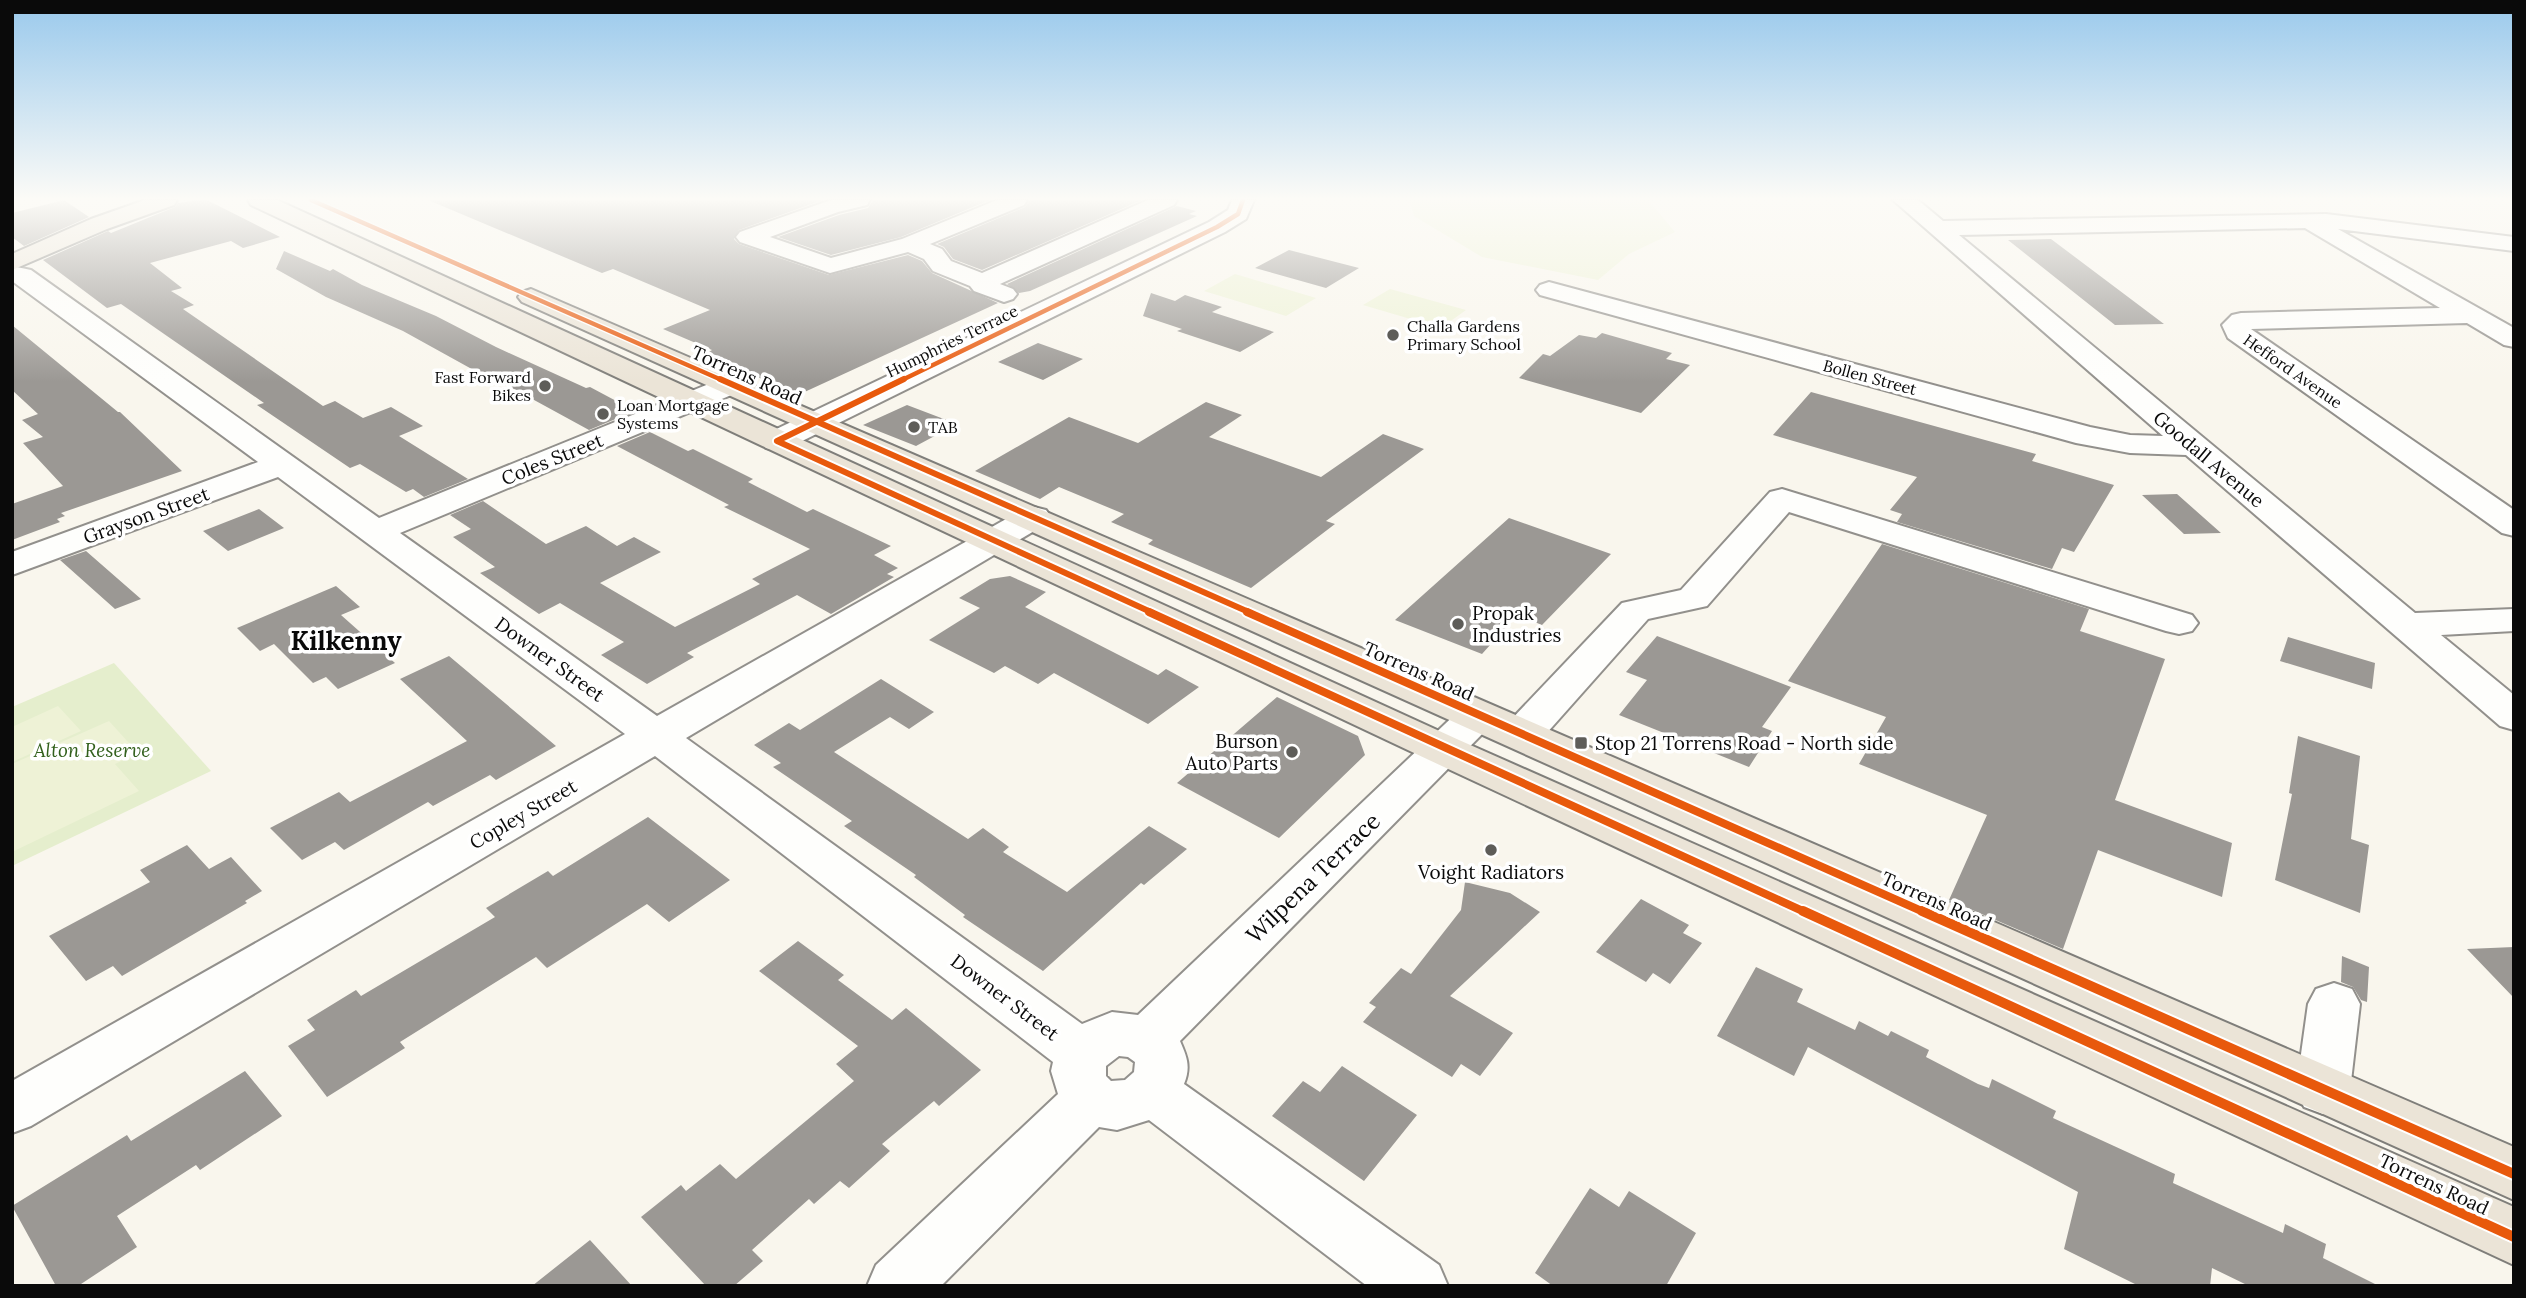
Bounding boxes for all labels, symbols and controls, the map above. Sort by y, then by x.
street label: Humphries Terrace [883,300,1021,382]
place label: Challa Gardens Primary School [1407,316,1521,354]
marker: Challa Gardens Primary School [1385,327,1401,343]
street label: Hefford Avenue [2240,330,2346,413]
street label: Torrens Road [688,340,806,410]
street label: Bollen Street [1821,355,1920,399]
place label: Fast Forward Bikes [435,367,531,405]
marker: Fast Forward Bikes [537,378,553,394]
place label: Loan Mortgage Systems [617,395,730,433]
marker: Loan Mortgage Systems [595,406,611,422]
street label: Goodall Avenue [2149,406,2269,512]
place label: TAB [928,417,958,437]
marker: TAB [906,419,922,435]
street label: Coles Street [498,427,607,490]
street label: Grayson Street [80,481,213,549]
place label: Propak Industries [1472,601,1561,647]
street label: Downer Street [491,611,610,707]
marker: Propak Industries [1450,616,1466,632]
district label: Kilkenny [291,624,402,657]
street label: Torrens Road [1360,636,1478,706]
place label: Burson Auto Parts [1185,729,1278,775]
place label: Stop 21 Torrens Road - North side [1595,731,1894,755]
marker: Stop 21 Torrens Road - North side [1573,735,1589,751]
park label: Alton Reserve [33,738,150,762]
marker: Burson Auto Parts [1284,744,1300,760]
street label: Copley Street [465,773,582,854]
street label: Wilpena Terrace [1239,806,1386,949]
marker: Voight Radiators [1483,842,1499,858]
place label: Voight Radiators [1417,860,1564,884]
street label: Torrens Road [1878,866,1996,936]
street label: Downer Street [946,949,1064,1046]
street label: Torrens Road [2375,1148,2493,1220]

